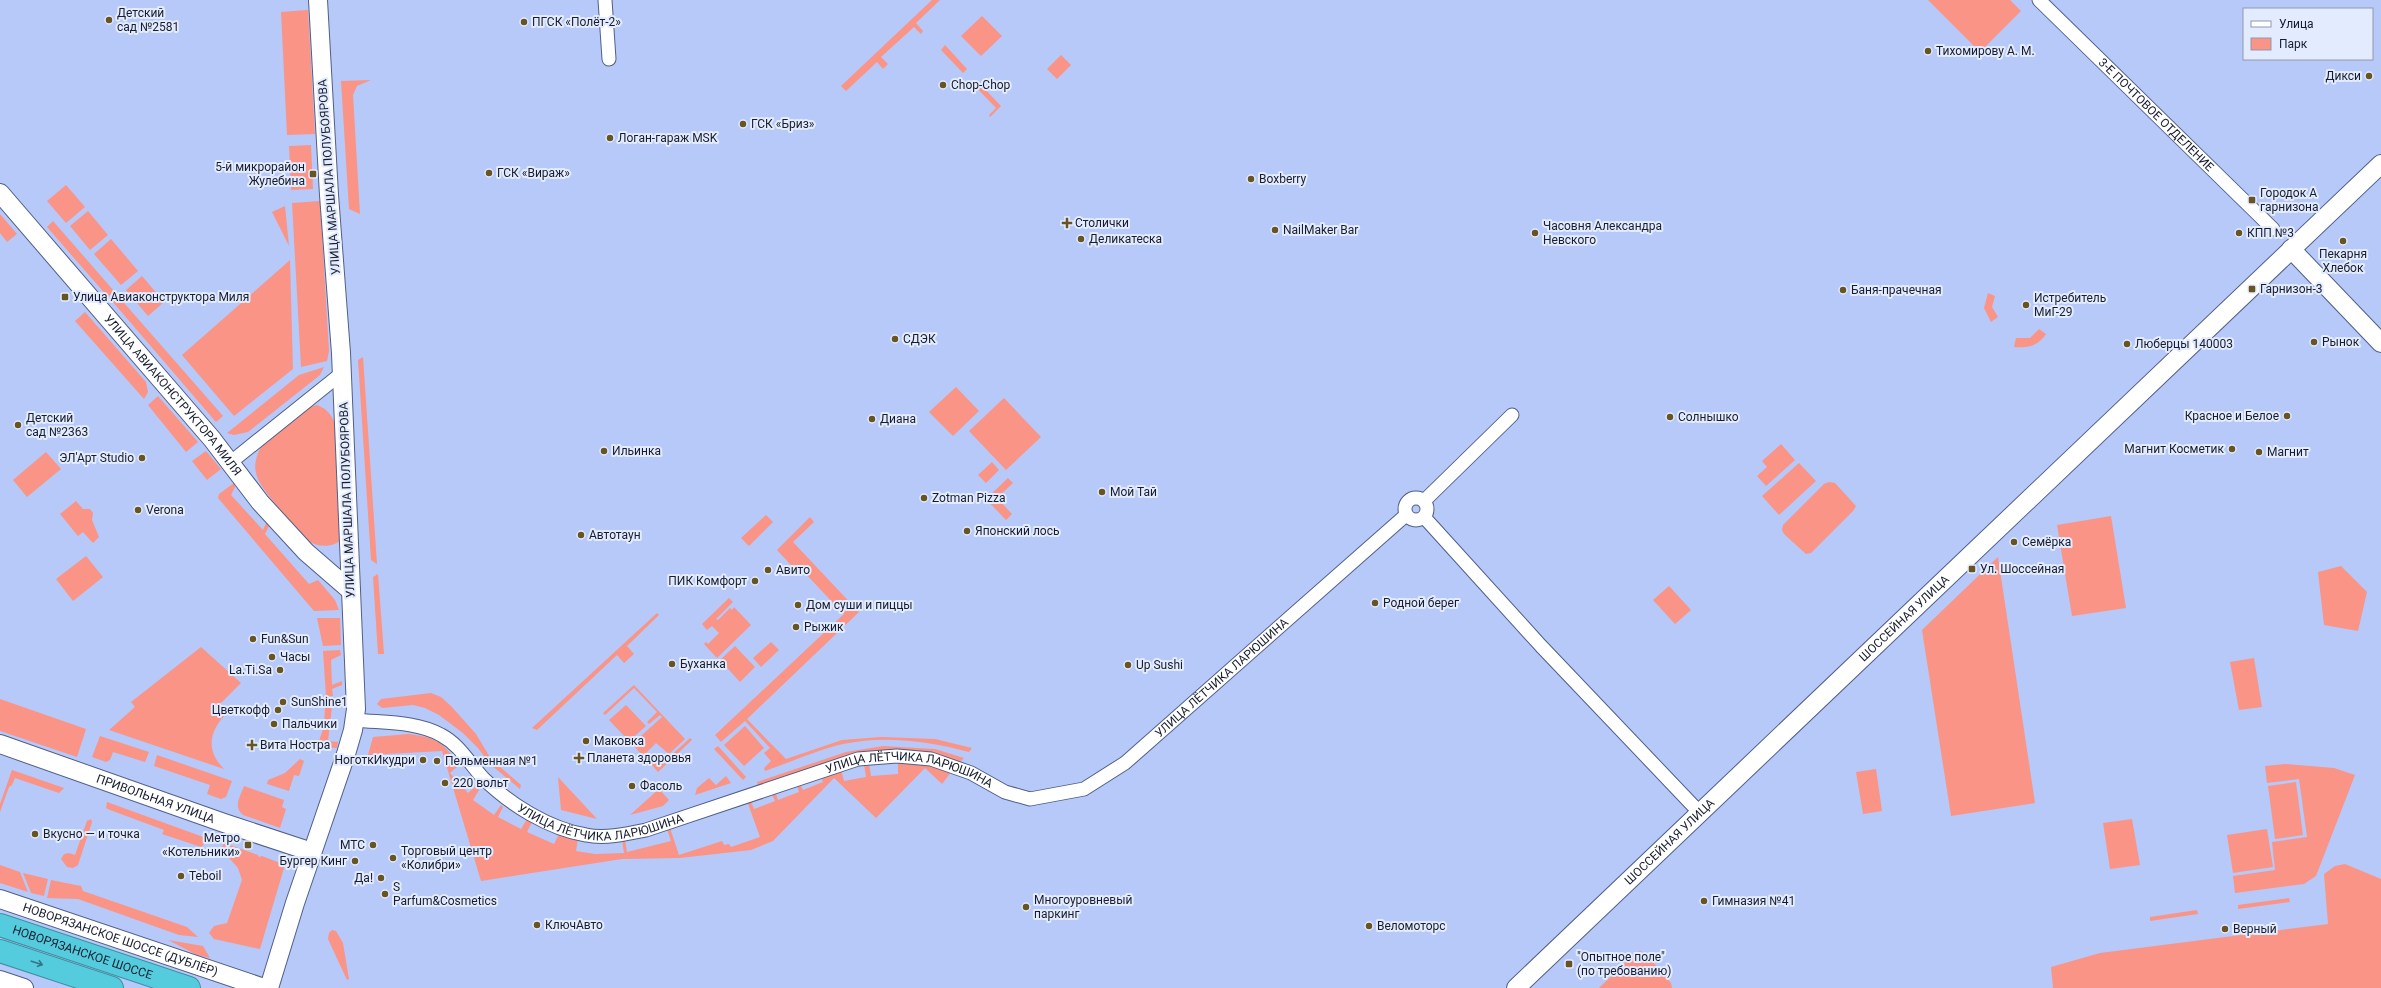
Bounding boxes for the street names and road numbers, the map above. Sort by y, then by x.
street label: 3-Е ПОЧТОВОЕ ОТДЕЛЕНИЕ [2096,55,2217,174]
street label: УЛИЦА МАРШАЛА ПОЛУБОЯРОВА [315,79,343,275]
street label: УЛИЦА АВИАКОНСТРУКТОРА МИЛЯ [101,312,244,478]
street label: УЛИЦА МАРШАЛА ПОЛУБОЯРОВА [337,402,357,598]
street label: ШОССЕЙНАЯ УЛИЦА [1856,572,1952,664]
street label: УЛИЦА ЛЁТЧИКА ЛАРЮШИНА [1152,615,1291,740]
street label: УЛИЦА ЛЁТЧИКА ЛАРЮШИНА [824,749,995,791]
street label: ПРИВОЛЬНАЯ УЛИЦА [95,772,217,826]
street label: ШОССЕЙНАЯ УЛИЦА [1622,796,1717,888]
street label: УЛИЦА ЛЁТЧИКА ЛАРЮШИНА [515,801,685,844]
street label: НОВОРЯЗАНСКОЕ ШОССЕ (ДУБЛЁР) [22,900,220,980]
street label: НОВОРЯЗАНСКОЕ ШОССЕ [11,923,155,983]

